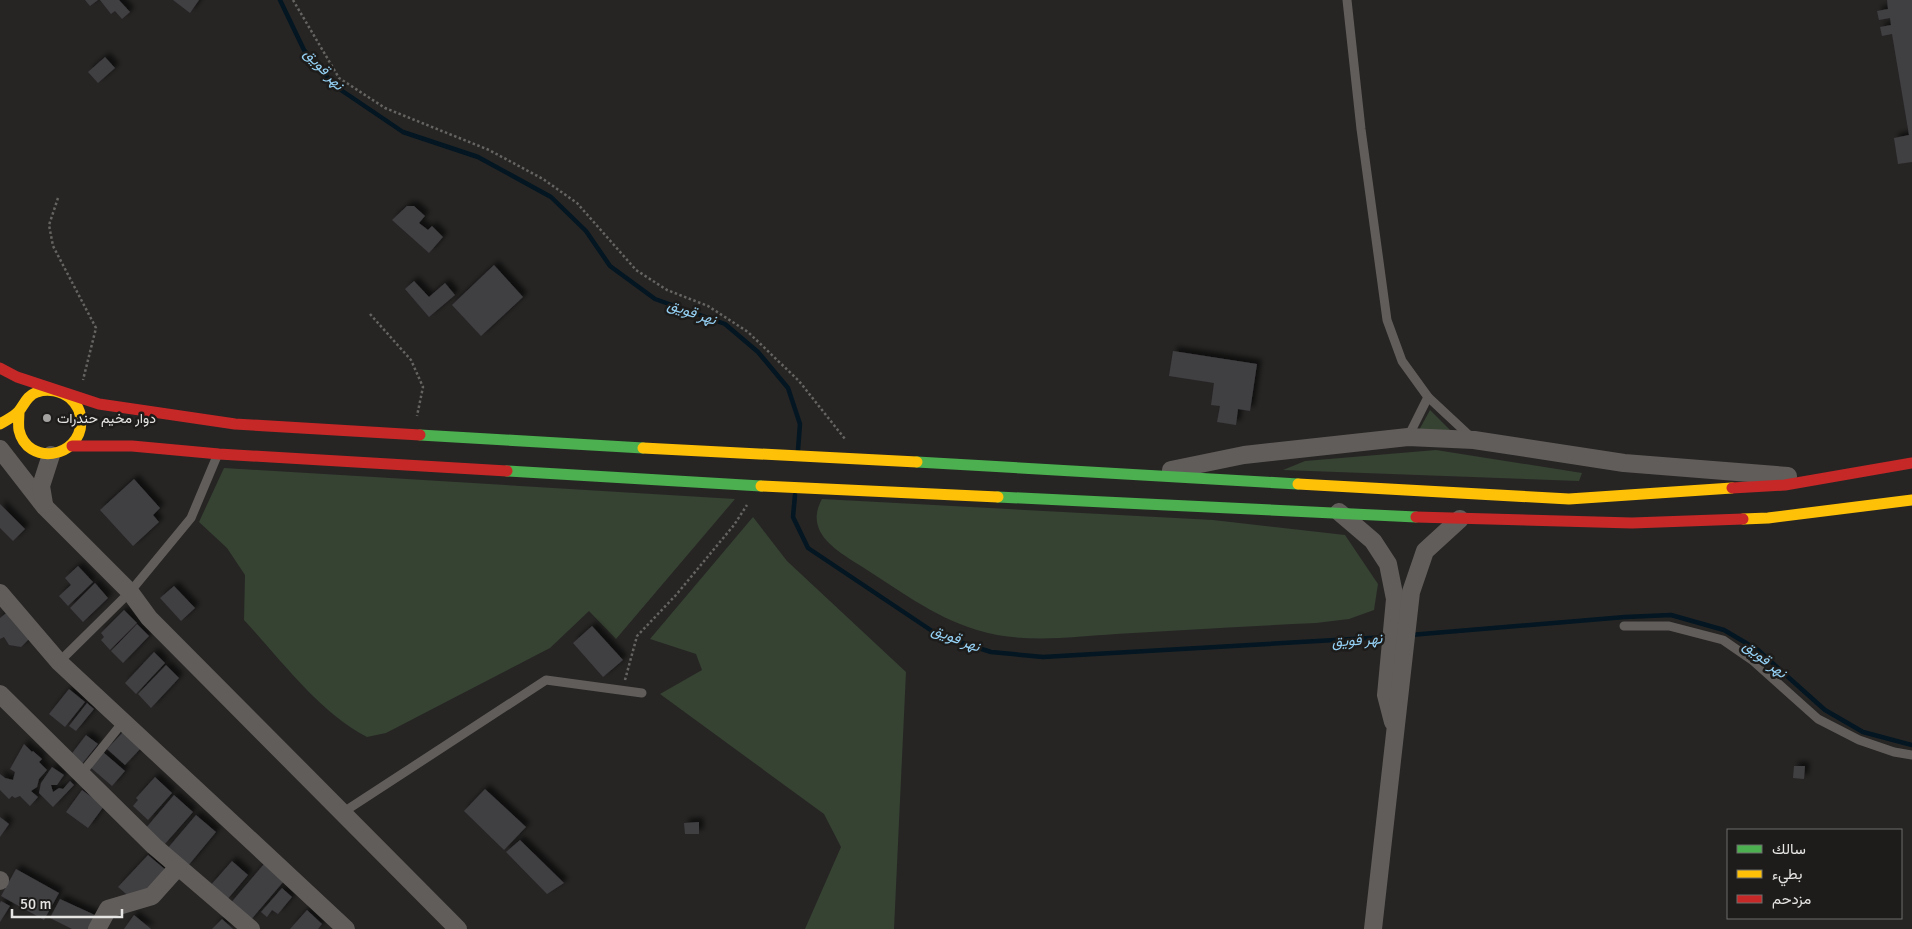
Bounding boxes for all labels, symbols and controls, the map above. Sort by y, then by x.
water label: نهر قويق [300,44,348,94]
water label: نهر قويق [665,295,720,329]
place label: دوار مخيم حندرات [57,410,156,427]
marker: دوار مخيم حندرات [41,412,53,424]
water label: نهر قويق [929,621,984,656]
water label: نهر قويق [1331,629,1384,651]
water label: نهر قويق [1740,636,1791,682]
legend [1727,829,1902,919]
text: سالك [1772,840,1806,858]
text: بطيء [1772,865,1802,887]
scale bar [12,886,122,918]
text: مزدحم [1772,890,1811,909]
text: 50 m [20,895,51,913]

